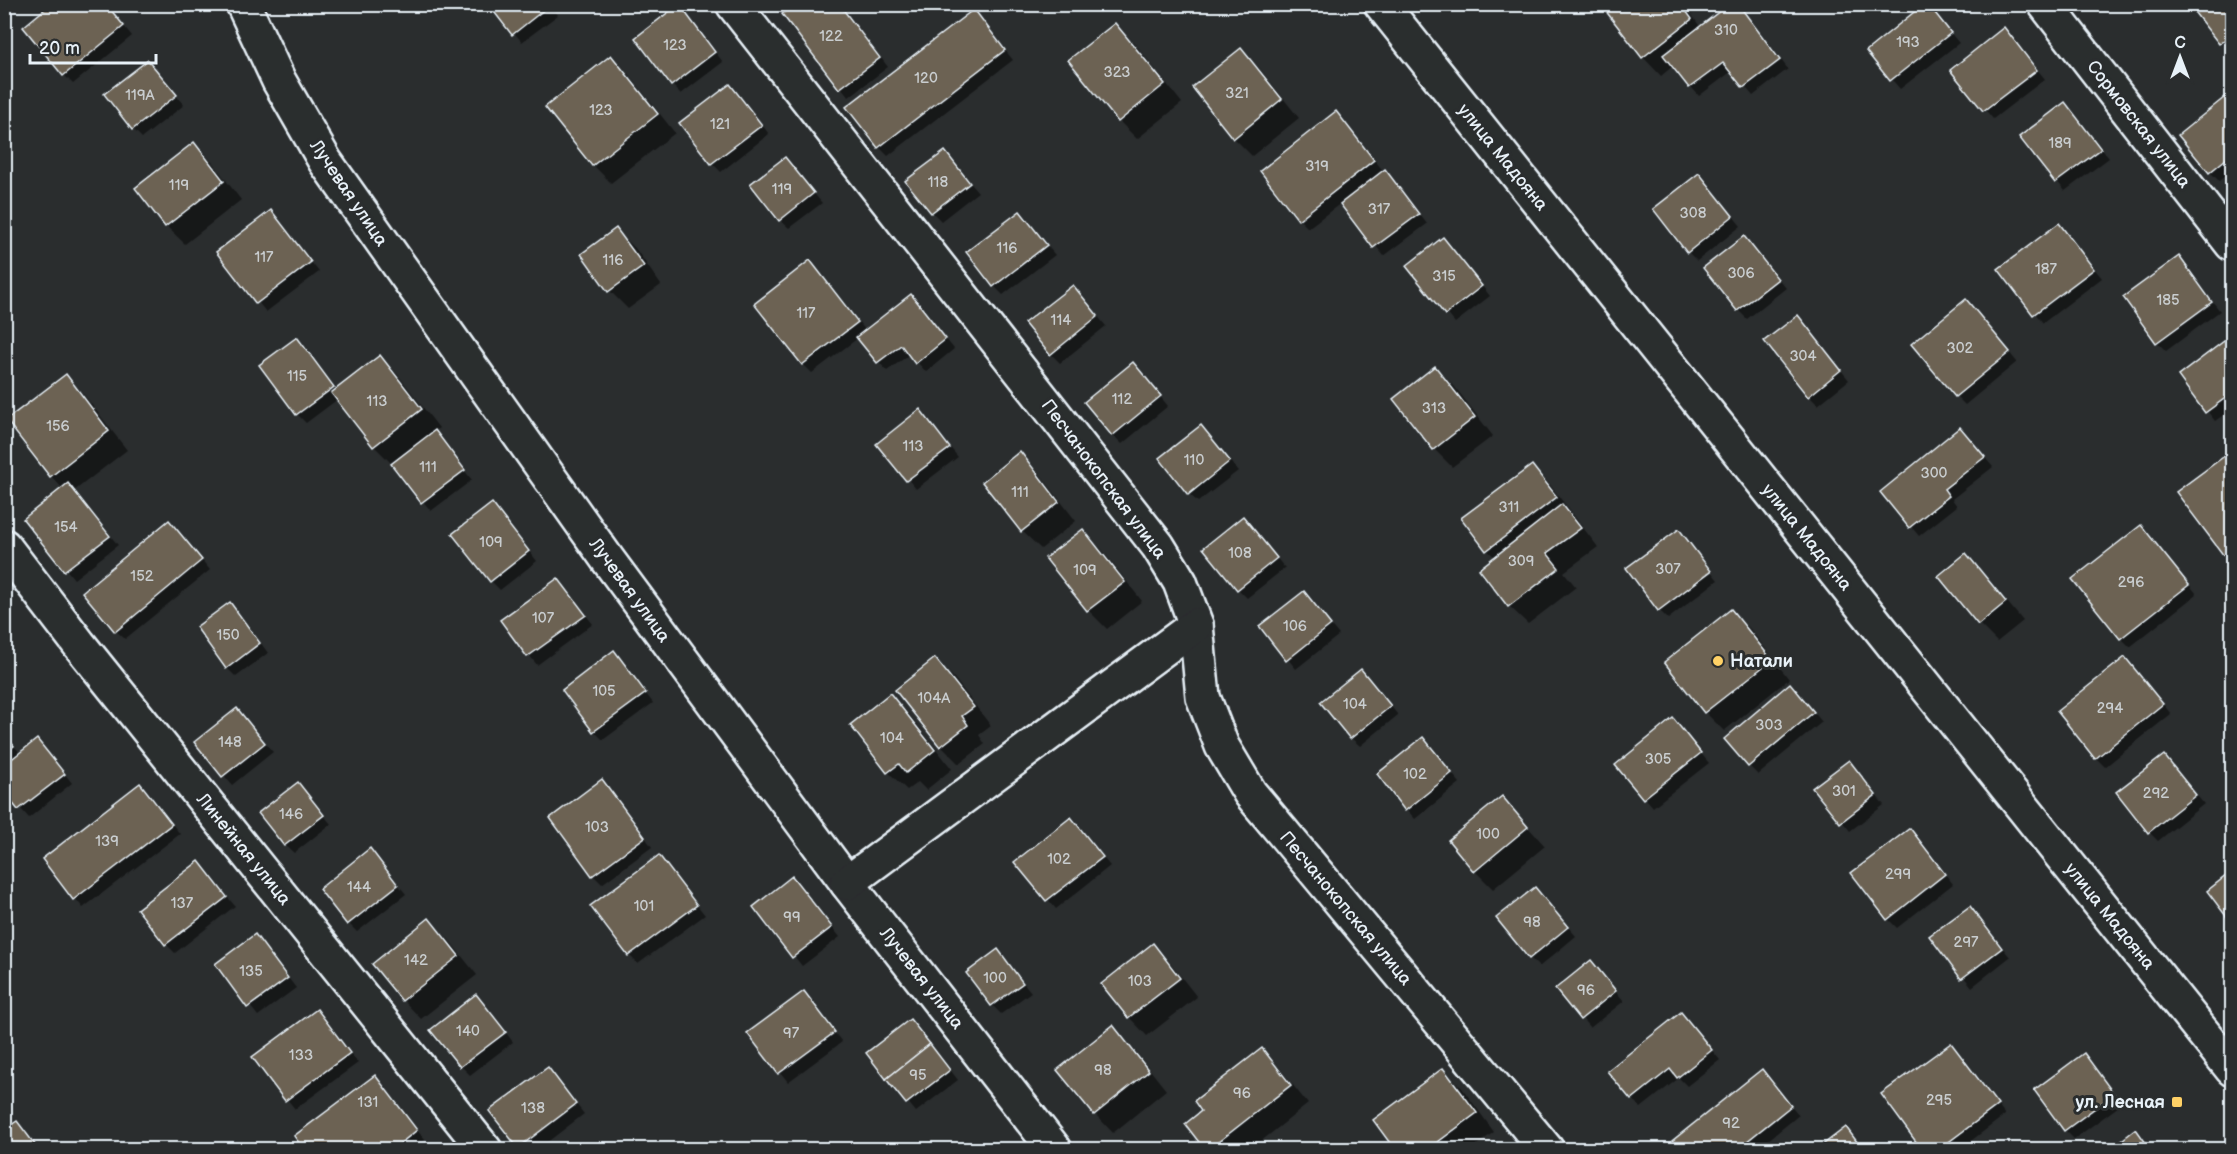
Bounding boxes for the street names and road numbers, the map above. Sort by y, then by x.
street label: Сормовская улица [2082,56,2195,192]
street label: улица Мадояна [1453,100,1552,215]
street label: Лучевая улица [305,135,392,251]
street label: Песчанокопская улица [1037,395,1171,564]
street label: улица Мадояна [1757,480,1856,595]
street label: Лучевая улица [584,533,675,647]
street label: Линейная улица [192,789,295,910]
street label: Песчанокопская улица [1275,827,1416,990]
street label: улица Мадояна [2060,859,2159,974]
street label: Лучевая улица [875,922,968,1034]

